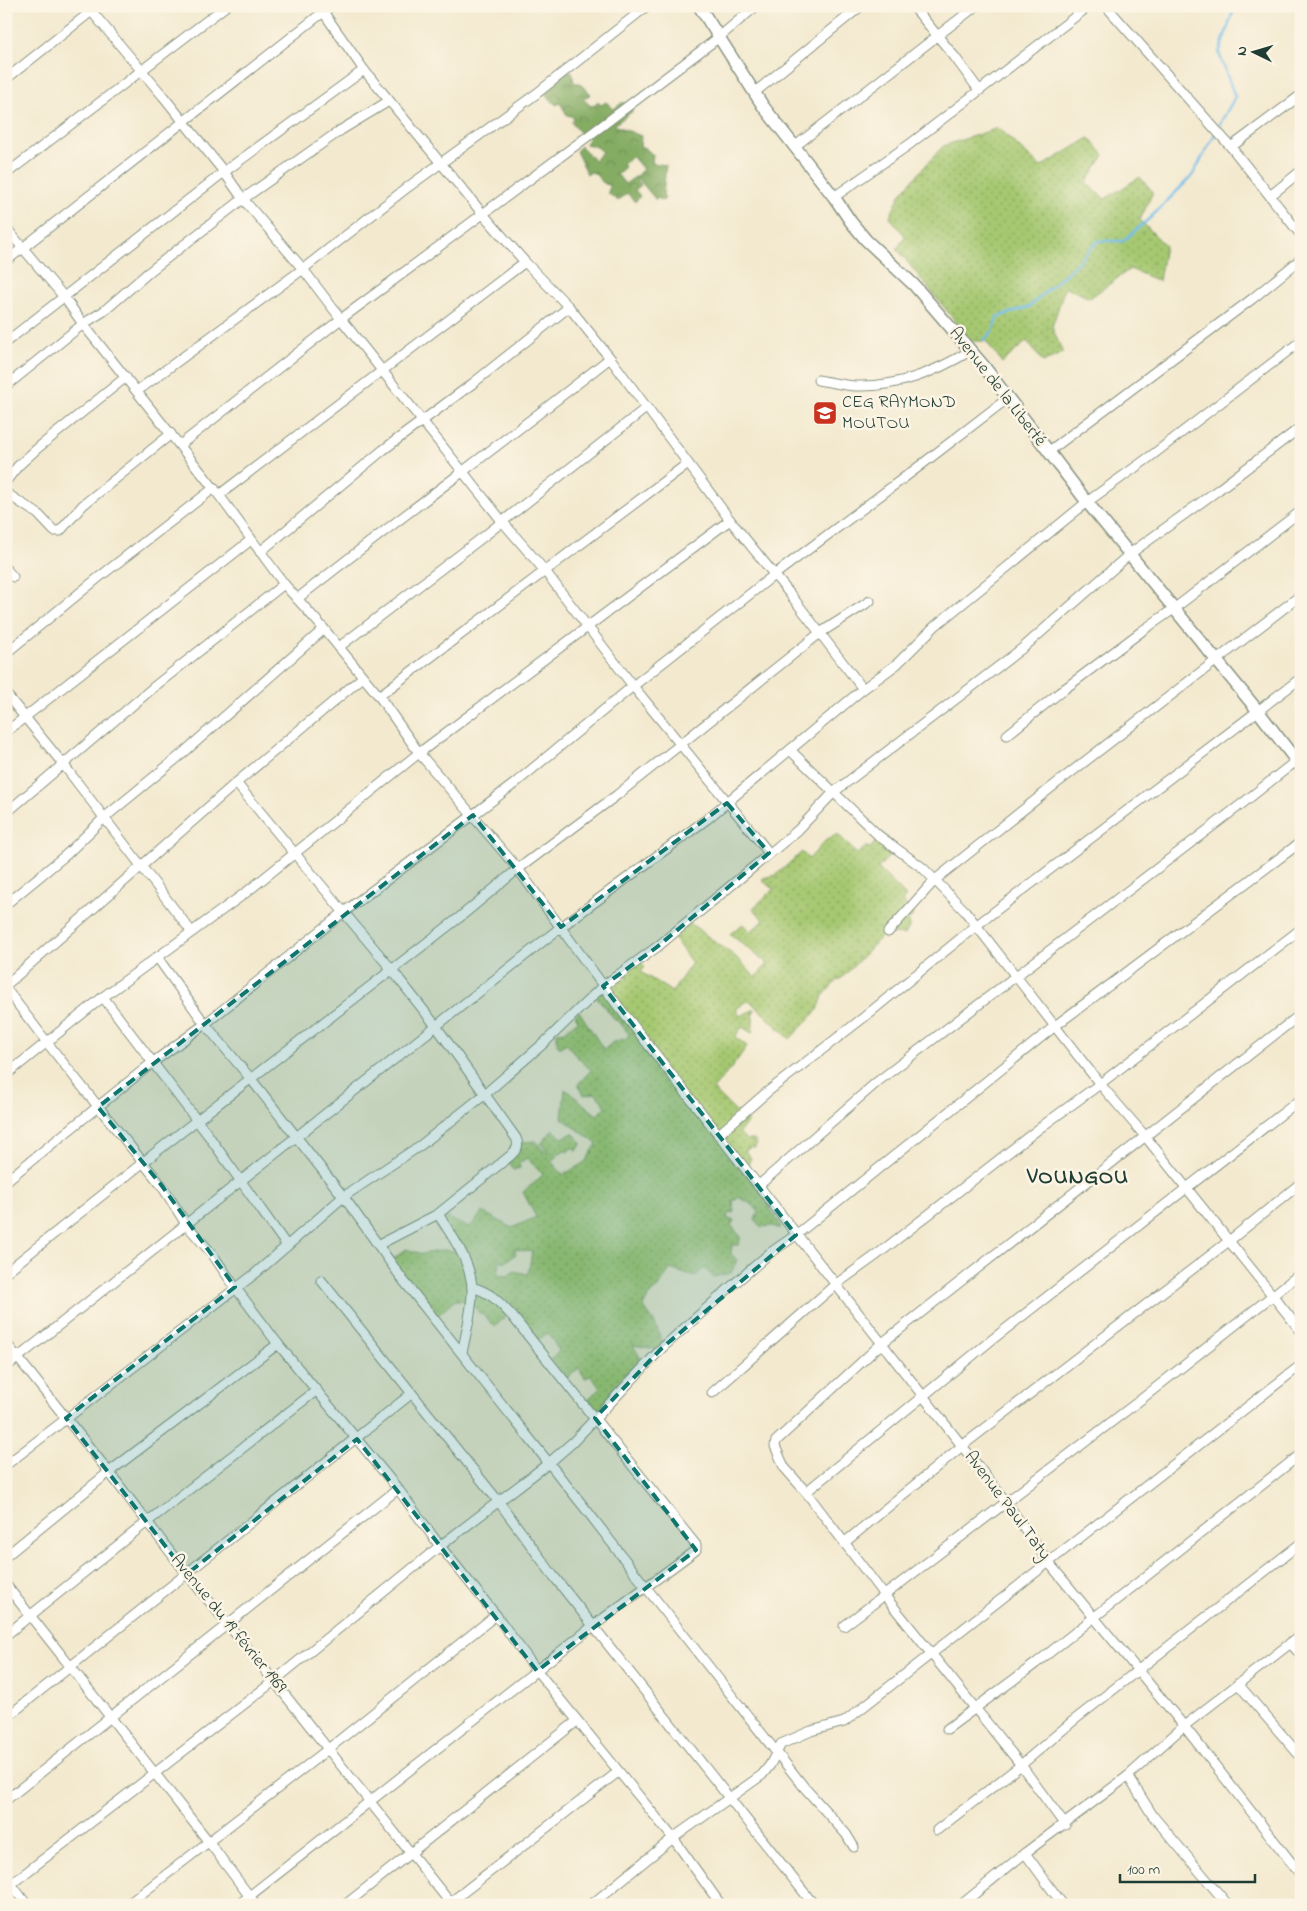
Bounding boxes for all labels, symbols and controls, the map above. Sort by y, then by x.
north arrow [1230,28,1280,78]
text: N [1232,45,1253,57]
street label: Avenue de la Liberté [942,322,1053,453]
place label: CEG RAYMOND MOUTOU [842,390,956,437]
school or university icon: CEG RAYMOND MOUTOU [812,400,838,426]
district label: VOUNGOU [1026,1162,1129,1194]
street label: Avenue Paul Taty [957,1446,1057,1566]
street label: Avenue du 19 février 1969 [164,1549,293,1700]
scale bar [1120,1851,1254,1883]
text: 100 m [1127,1859,1160,1881]

